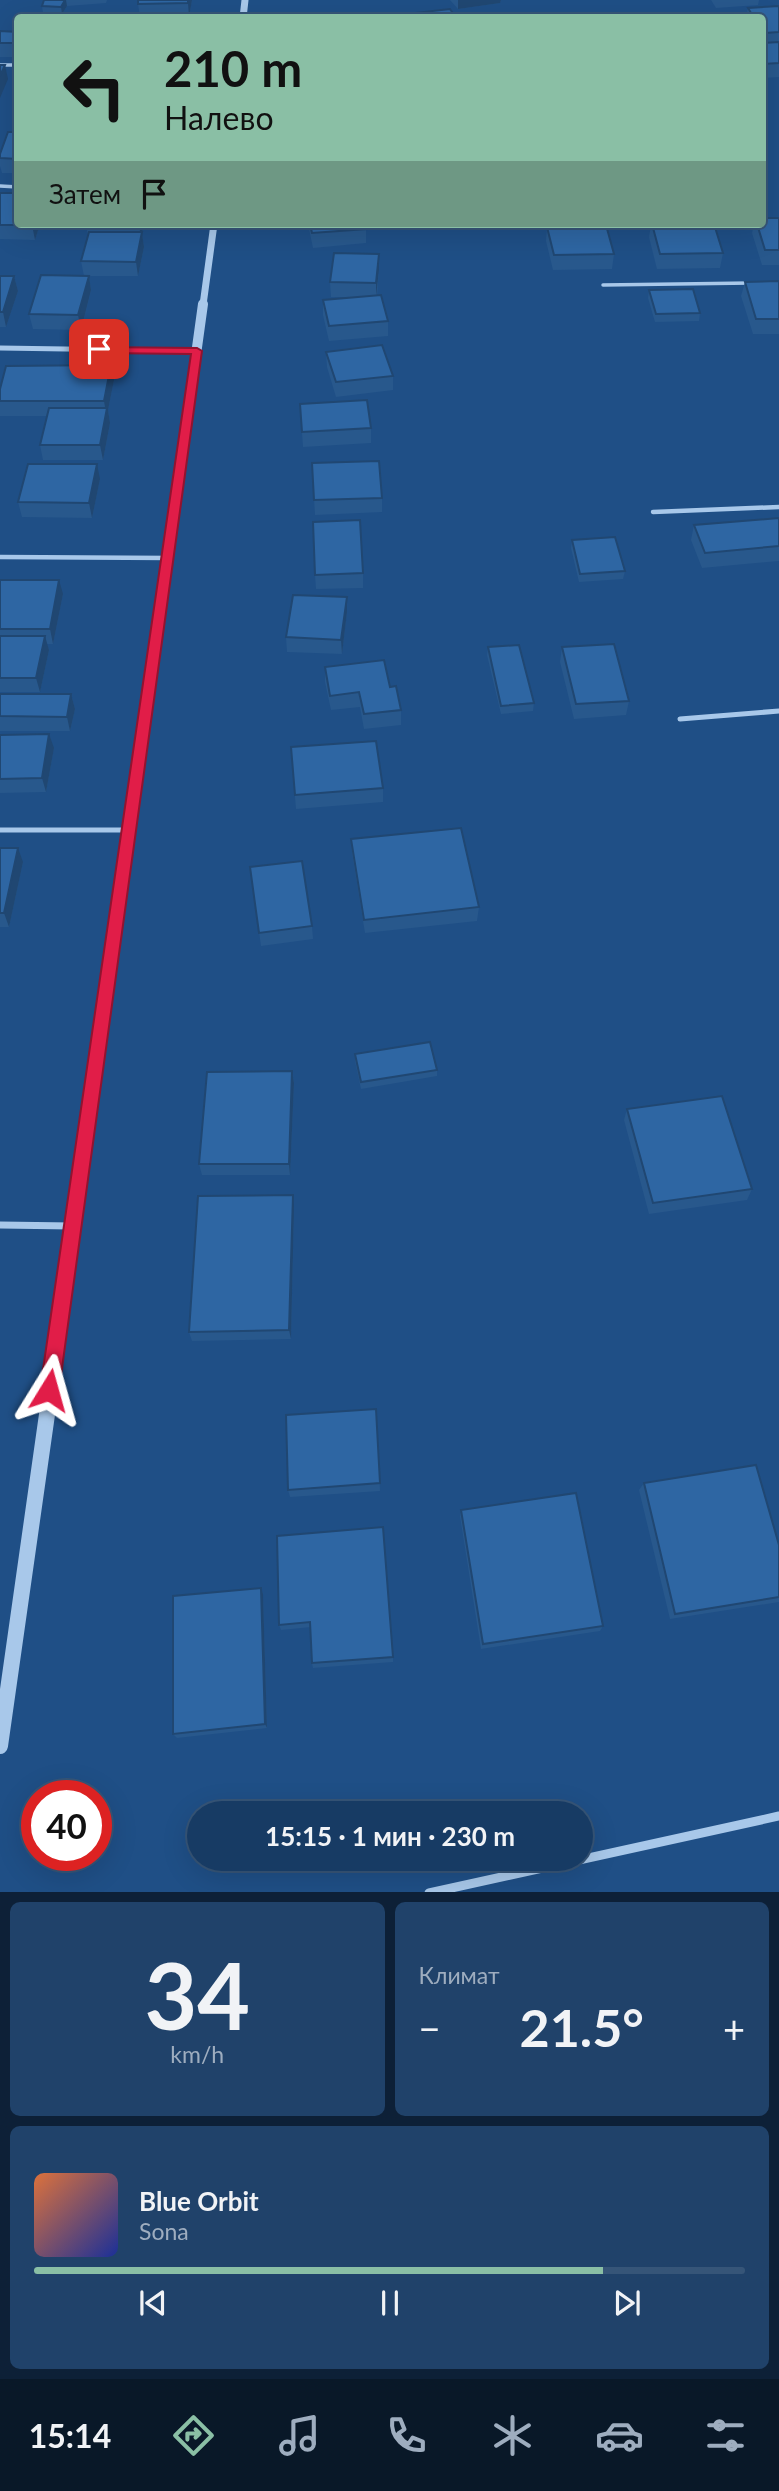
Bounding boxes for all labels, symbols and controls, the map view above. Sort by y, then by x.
text: 210 m [164,39,302,97]
icon: left [49,42,140,133]
text: Налево [164,98,274,137]
icon: arrive [135,175,173,213]
text: Затем [49,178,121,210]
pin [69,319,129,379]
icon: arrive [80,330,118,368]
position arrow [12,1353,86,1427]
speed limit sign: 40 [21,1780,112,1871]
text: 15:15 · 1 мин · 230 m [265,1820,515,1852]
text: 34 [144,1940,250,2049]
text: Климат [419,1961,500,1989]
text: 21.5° [520,1996,644,2058]
text: − [419,2005,441,2051]
text: + [723,2005,745,2051]
text: km/h [170,2040,224,2068]
text: Blue Orbit [139,2185,259,2217]
text: Sona [139,2217,189,2245]
icon: previous [134,2284,172,2322]
icon: pause [371,2284,409,2322]
icon: next [608,2284,646,2322]
icon: directions [169,2411,218,2460]
icon: music [275,2411,324,2460]
icon: phone [382,2411,431,2460]
icon: climate [488,2411,537,2460]
icon: car [595,2411,644,2460]
icon: filters [701,2411,750,2460]
text: 15:14 [29,2416,111,2455]

